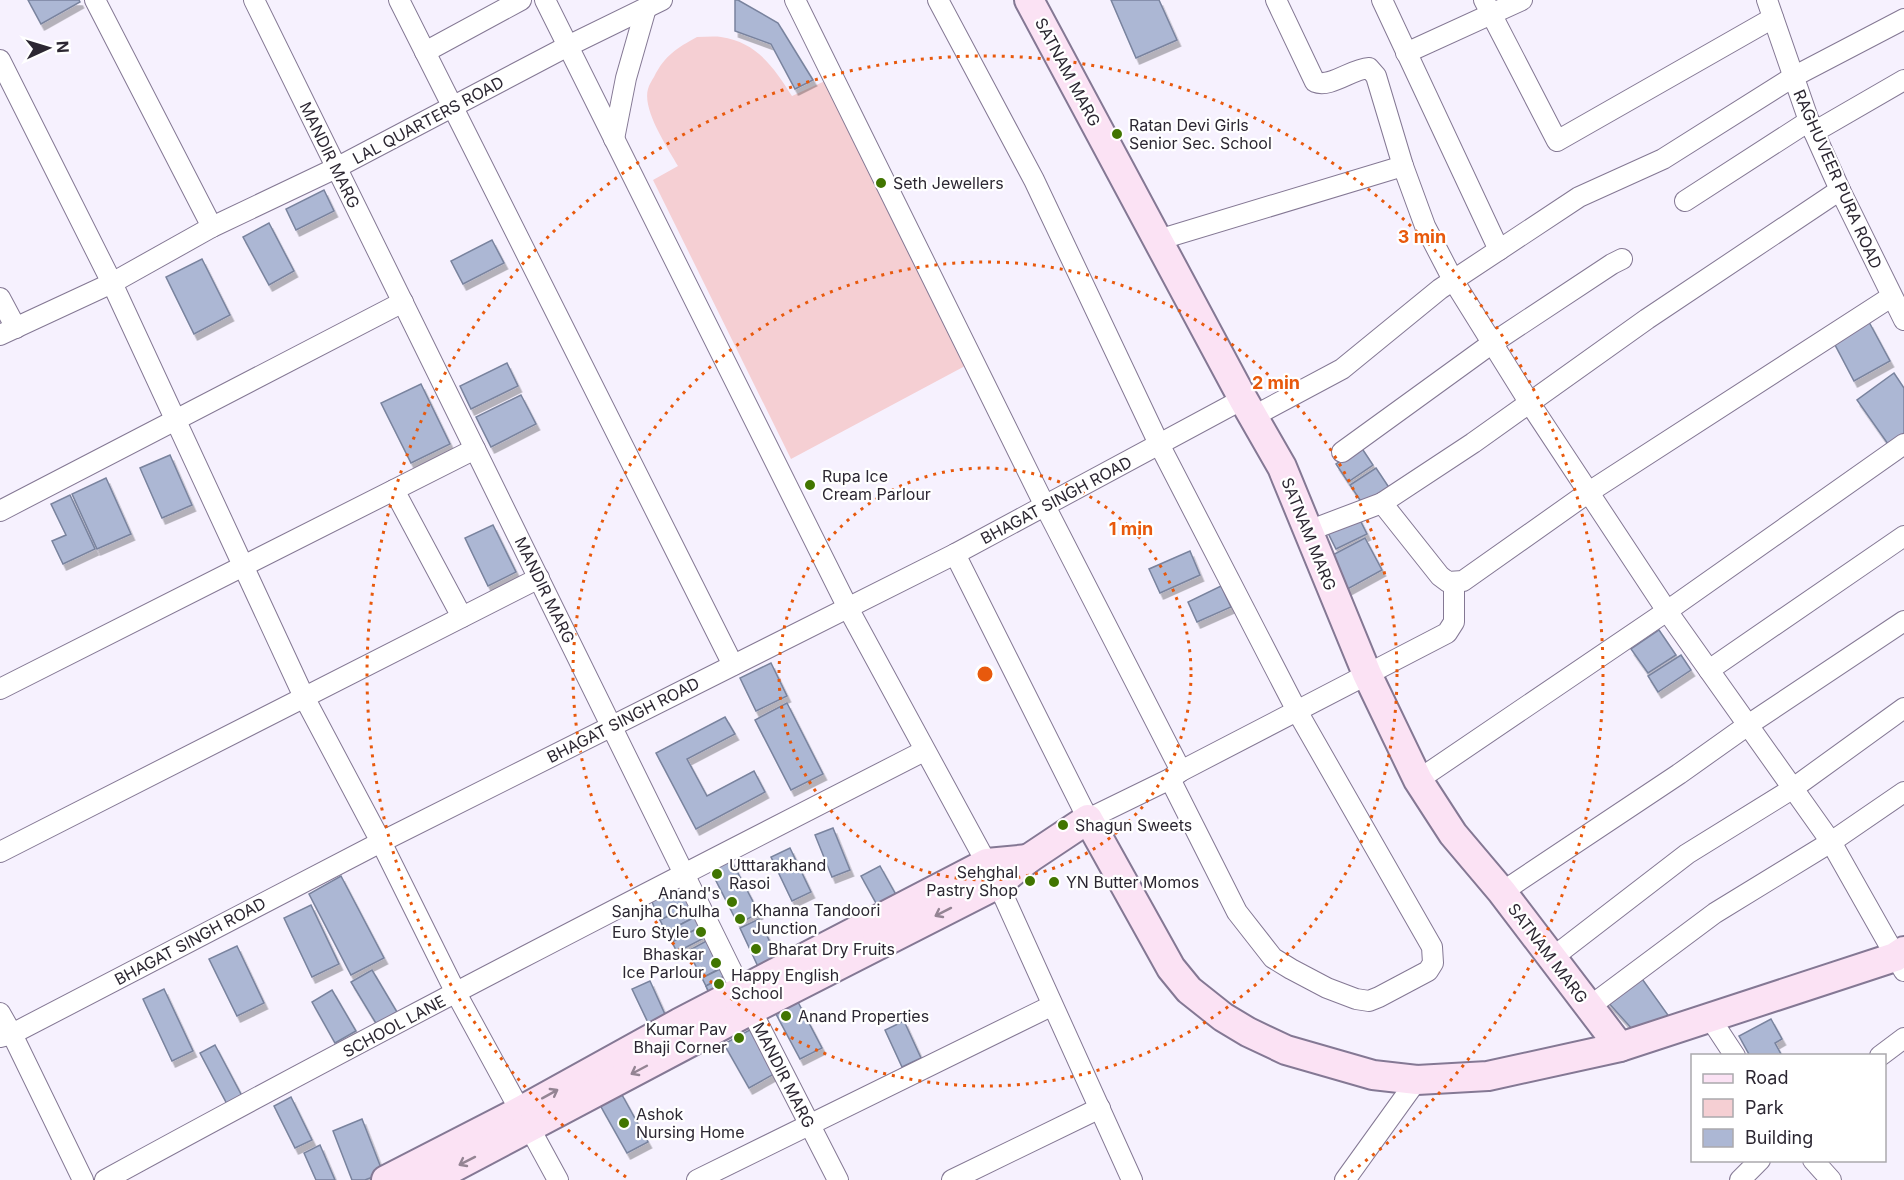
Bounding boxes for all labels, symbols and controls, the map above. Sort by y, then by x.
street label: SATNAM MARG [1031,14,1105,130]
north arrow [18,18,78,78]
text: N [53,40,73,54]
street label: LAL QUARTERS ROAD [349,72,507,168]
street label: RAGHUVEER PURA ROAD [1789,86,1887,272]
street label: MANDIR MARG [296,99,364,211]
place label: Ratan Devi Girls Senior Sec. School [1129,115,1272,153]
marker: Ratan Devi Girls Senior Sec. School [1110,127,1124,141]
place label: Seth Jewellers [893,173,1004,193]
marker: Seth Jewellers [874,176,888,190]
text: 3 min [1398,226,1446,247]
text: 2 min [1252,372,1300,393]
street label: BHAGAT SINGH ROAD [977,452,1135,548]
place label: Rupa Ice Cream Parlour [822,466,931,504]
street label: SATNAM MARG [1277,475,1341,593]
marker: Rupa Ice Cream Parlour [803,478,817,492]
text: 1 min [1109,518,1153,539]
street label: MANDIR MARG [511,534,579,646]
centre of rings [975,664,995,684]
street label: BHAGAT SINGH ROAD [543,673,703,767]
place label: Shagun Sweets [1075,815,1192,835]
marker: Shagun Sweets [1056,818,1070,832]
place label: Utttarakhand Rasoi [729,855,826,893]
place label: Sehghal Pastry Shop [926,862,1018,900]
marker: Utttarakhand Rasoi [710,867,724,881]
place label: YN Butter Momos [1066,872,1199,892]
marker: Sehghal Pastry Shop [1023,874,1037,888]
marker: YN Butter Momos [1047,875,1061,889]
place label: Anand's Sanjha Chulha [612,883,720,921]
street label: BHAGAT SINGH ROAD [111,893,269,989]
marker: Anand's Sanjha Chulha [725,895,739,909]
street label: SATNAM MARG [1504,899,1592,1007]
place label: Khanna Tandoori Junction [752,900,880,938]
one-way arrow [935,906,952,918]
marker: Khanna Tandoori Junction [733,912,747,926]
place label: Euro Style [612,922,689,942]
marker: Euro Style [694,925,708,939]
place label: Bharat Dry Fruits [768,939,895,959]
marker: Bharat Dry Fruits [749,942,763,956]
place label: Bhaskar Ice Parlour [622,944,704,982]
marker: Bhaskar Ice Parlour [709,956,723,970]
place label: Happy English School [731,965,839,1003]
marker: Happy English School [712,977,726,991]
street label: SCHOOL LANE [339,990,449,1062]
place label: Anand Properties [798,1006,929,1026]
marker: Anand Properties [779,1009,793,1023]
place label: Kumar Pav Bhaji Corner [633,1019,727,1057]
street label: MANDIR MARG [749,1019,819,1131]
marker: Kumar Pav Bhaji Corner [732,1031,746,1045]
legend [1691,1054,1886,1162]
one-way arrow [631,1065,649,1076]
text: Road [1745,1067,1788,1088]
one-way arrow [541,1088,558,1100]
text: Park [1745,1097,1784,1118]
place label: Ashok Nursing Home [636,1104,744,1142]
marker: Ashok Nursing Home [617,1116,631,1130]
text: Building [1745,1127,1813,1148]
one-way arrow [458,1155,476,1167]

